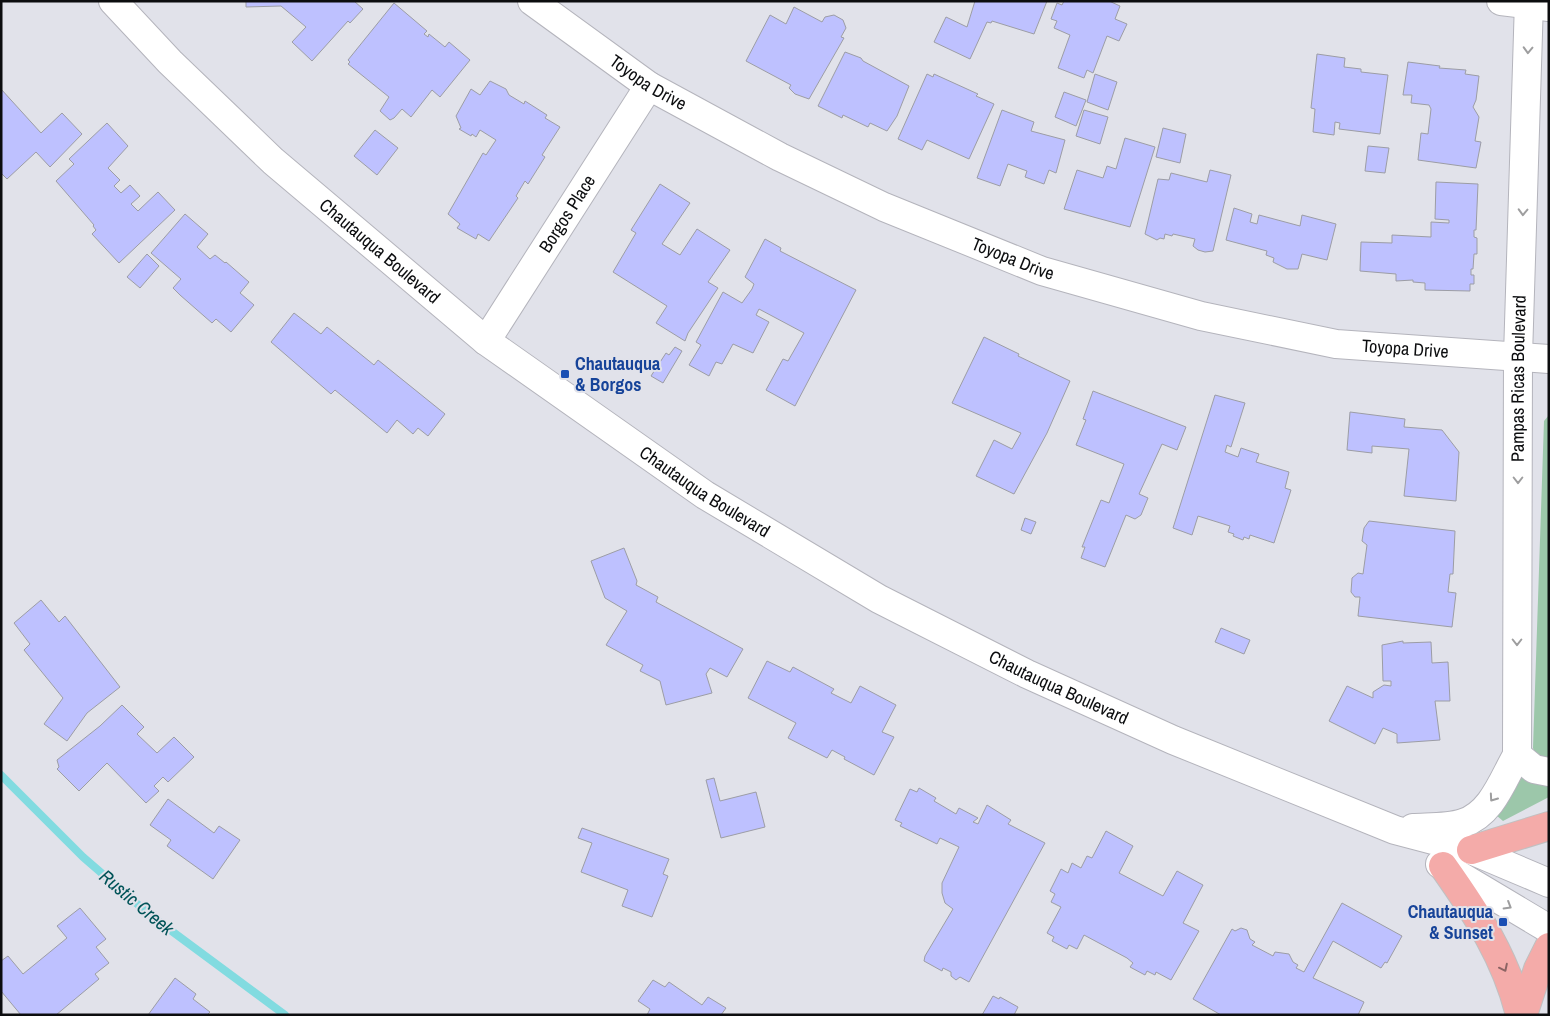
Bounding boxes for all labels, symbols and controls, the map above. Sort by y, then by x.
one-way arrow [1523,46,1533,54]
street label: Toyopa Drive [605,48,691,116]
street label: Borgos Place [533,170,601,257]
street label: Chautauqua Boulevard [314,192,446,309]
one-way arrow [1518,209,1528,217]
street label: Toyopa Drive [968,231,1057,286]
street label: Pampas Ricas Boulevard [1505,295,1532,462]
street label: Toyopa Drive [1361,333,1450,364]
place label: Chautauqua & Borgos [575,351,661,397]
marker: Chautauqua & Borgos [559,368,571,380]
street label: Chautauqua Boulevard [635,440,775,543]
one-way arrow [1513,476,1523,484]
one-way arrow [1512,639,1522,647]
street label: Chautauqua Boulevard [985,644,1133,730]
one-way arrow [1490,792,1499,802]
water label: Rustic Creek [94,863,181,942]
place label: Chautauqua & Sunset [1408,899,1494,945]
one-way arrow [1503,899,1512,909]
marker: Chautauqua & Sunset [1497,916,1509,928]
one-way arrow [1498,963,1508,972]

